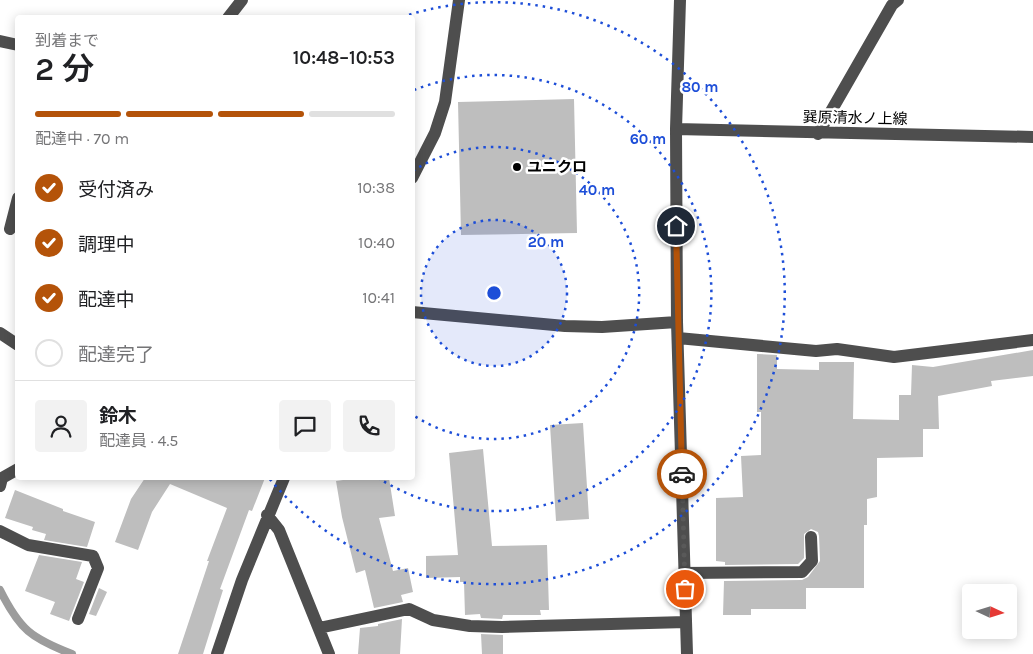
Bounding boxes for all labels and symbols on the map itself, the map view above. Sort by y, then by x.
text: 80 m [681,78,719,96]
street label: 巽原清水ノ上線 [802,108,908,128]
text: 60 m [630,130,666,148]
place label: ユニクロ [527,158,587,176]
marker: ユニクロ [511,161,523,173]
text: 40 m [579,181,615,199]
pin [655,205,697,247]
text: 20 m [528,233,564,251]
centre of rings [485,284,503,302]
courier [657,449,707,499]
pin [664,568,706,610]
north arrow [962,584,1018,639]

